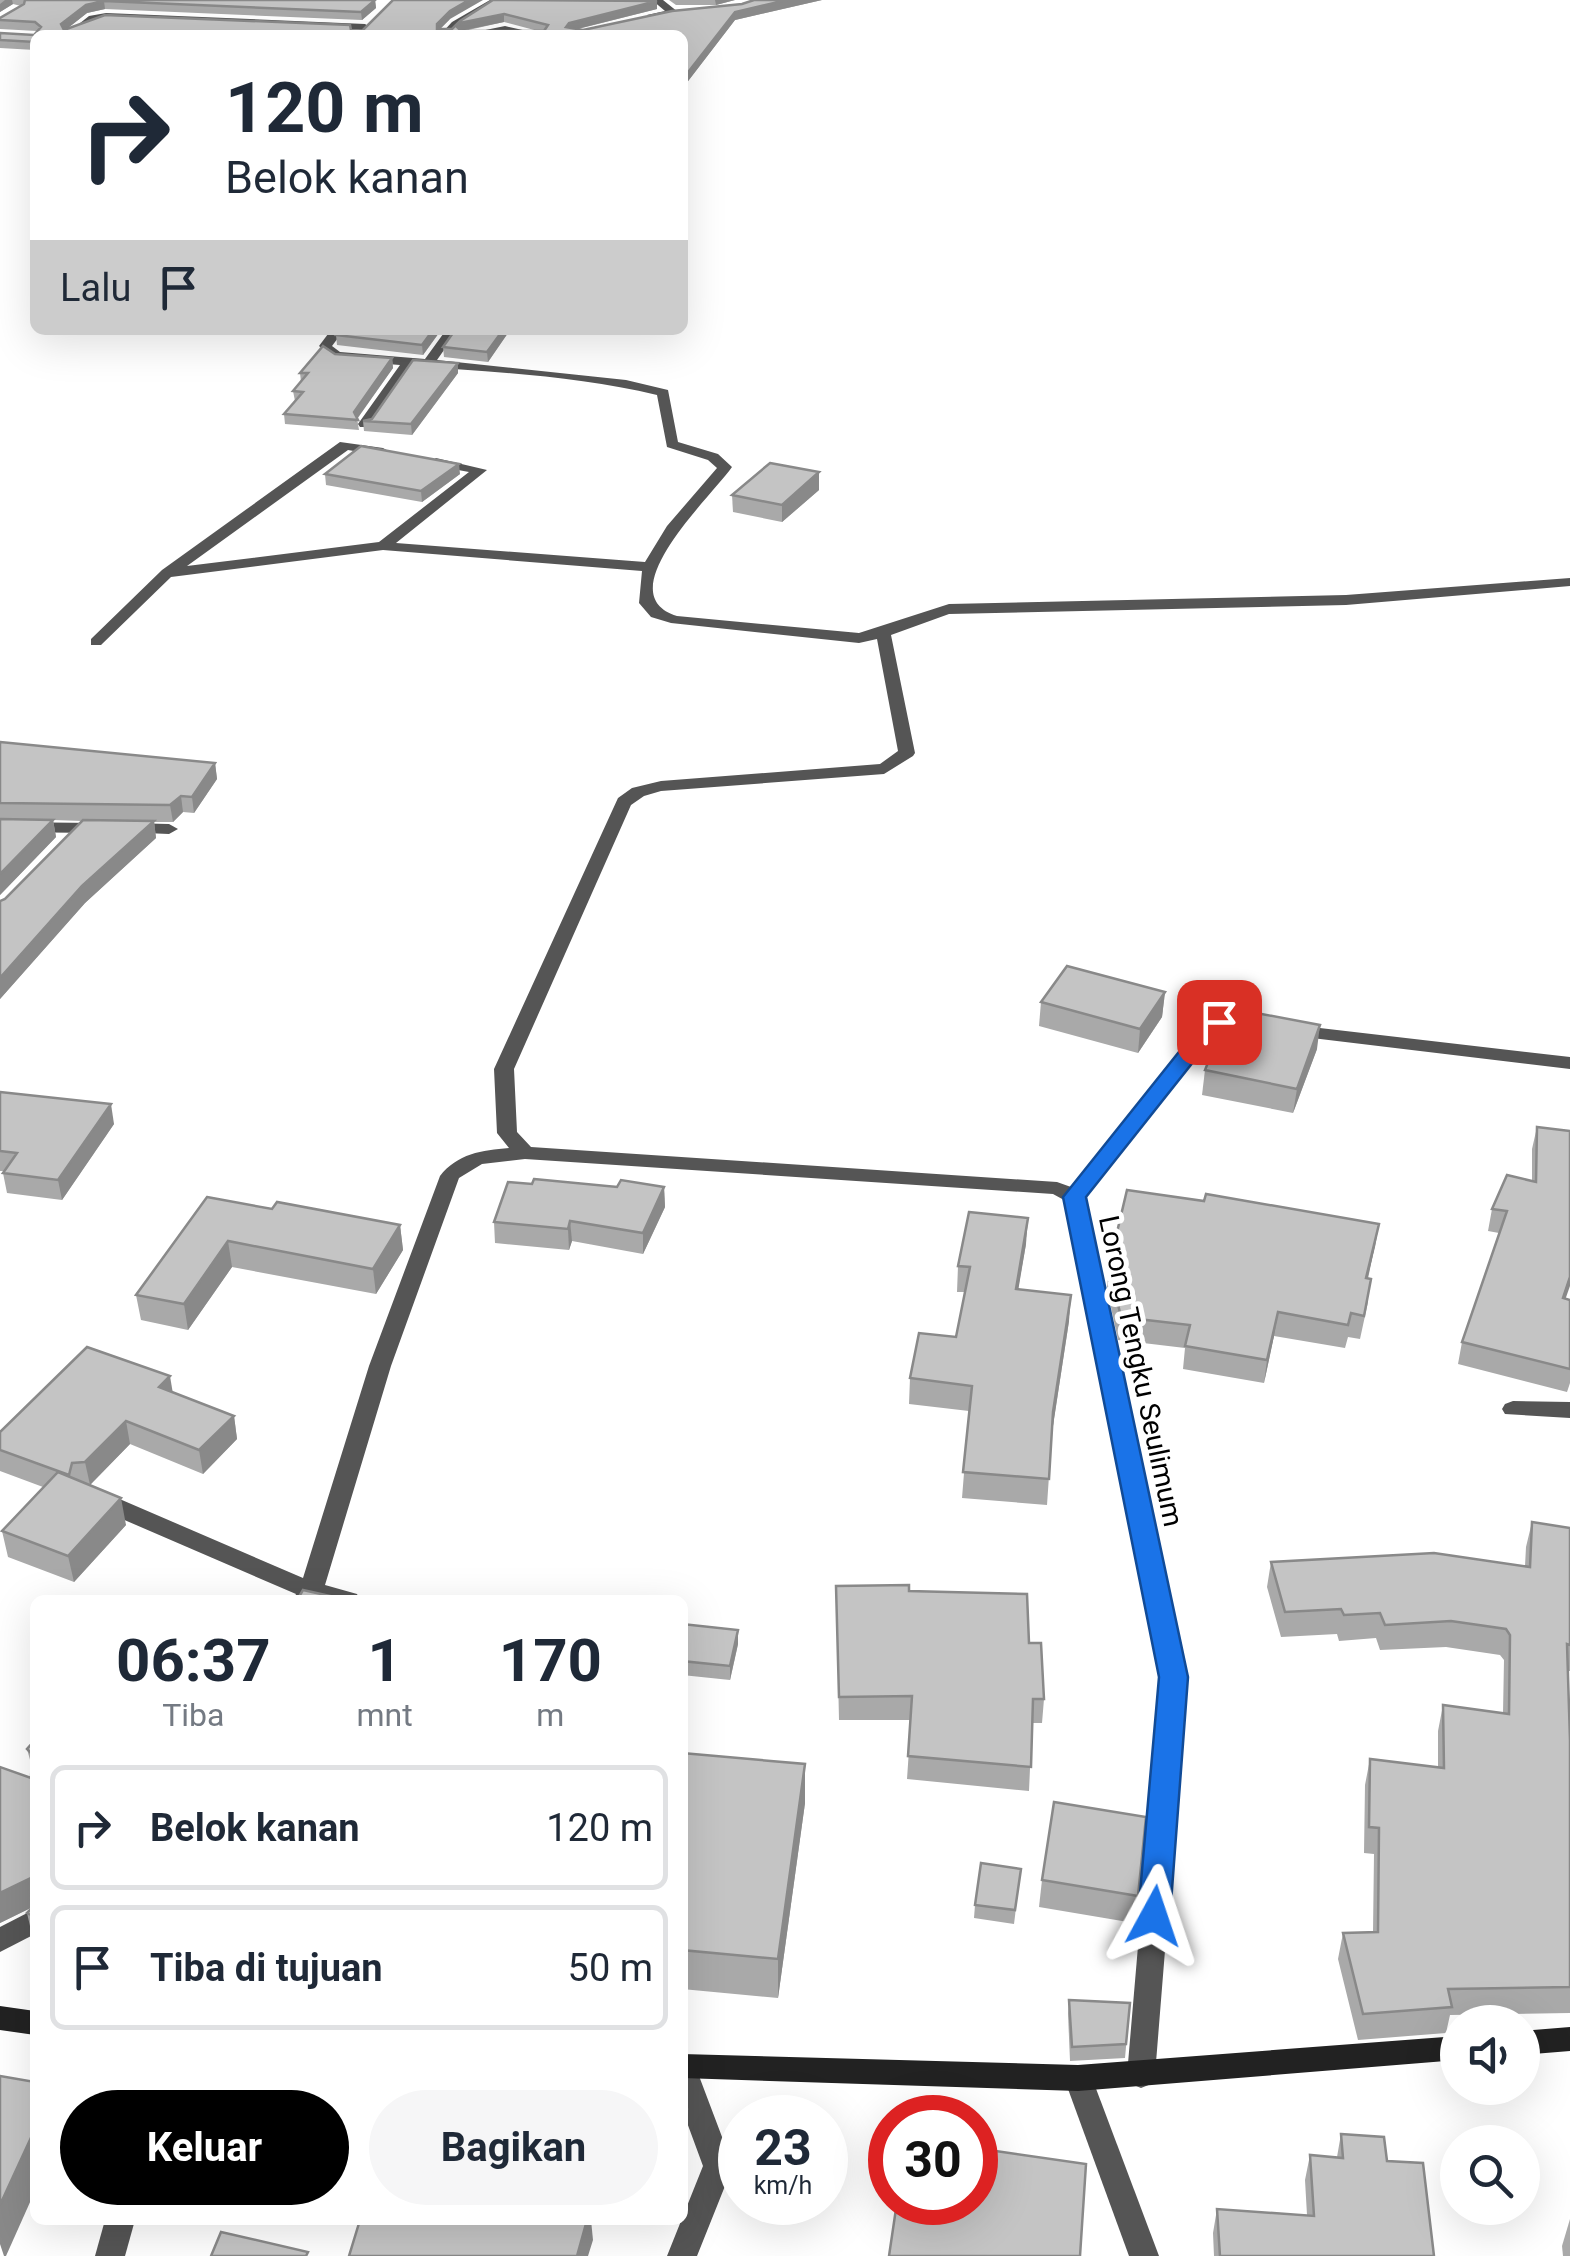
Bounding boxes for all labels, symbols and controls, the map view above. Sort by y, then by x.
text: 120 m [225,67,424,149]
icon: right [60,70,190,200]
text: Belok kanan [225,151,469,204]
icon: arrive [151,260,206,315]
text: Lalu [60,266,131,310]
pin [1177,980,1262,1065]
icon: arrive [1192,995,1247,1050]
street label: Lorong Tengku Seulimum [1092,1213,1190,1529]
text: 06:37 [116,1625,271,1696]
text: 1 [367,1625,402,1696]
text: 170 [499,1625,602,1696]
text: Tiba [162,1696,224,1734]
text: mnt [357,1696,413,1734]
text: m [536,1696,564,1734]
icon: right [65,1800,120,1855]
text: Belok kanan [150,1806,360,1850]
text: 120 m [546,1806,653,1850]
position arrow [1102,1864,1206,1968]
icon: arrive [65,1940,120,1995]
text: Tiba di tujuan [150,1946,383,1990]
text: 50 m [568,1946,653,1990]
map controls [1440,2005,1540,2225]
button: sound [1440,2005,1540,2105]
button: Keluar [60,2090,349,2205]
button: Bagikan [369,2090,658,2205]
speed limit sign: 30 [868,2095,998,2225]
text: 23 [754,2119,812,2177]
button: search [1440,2125,1540,2225]
text: km/h [754,2171,812,2200]

